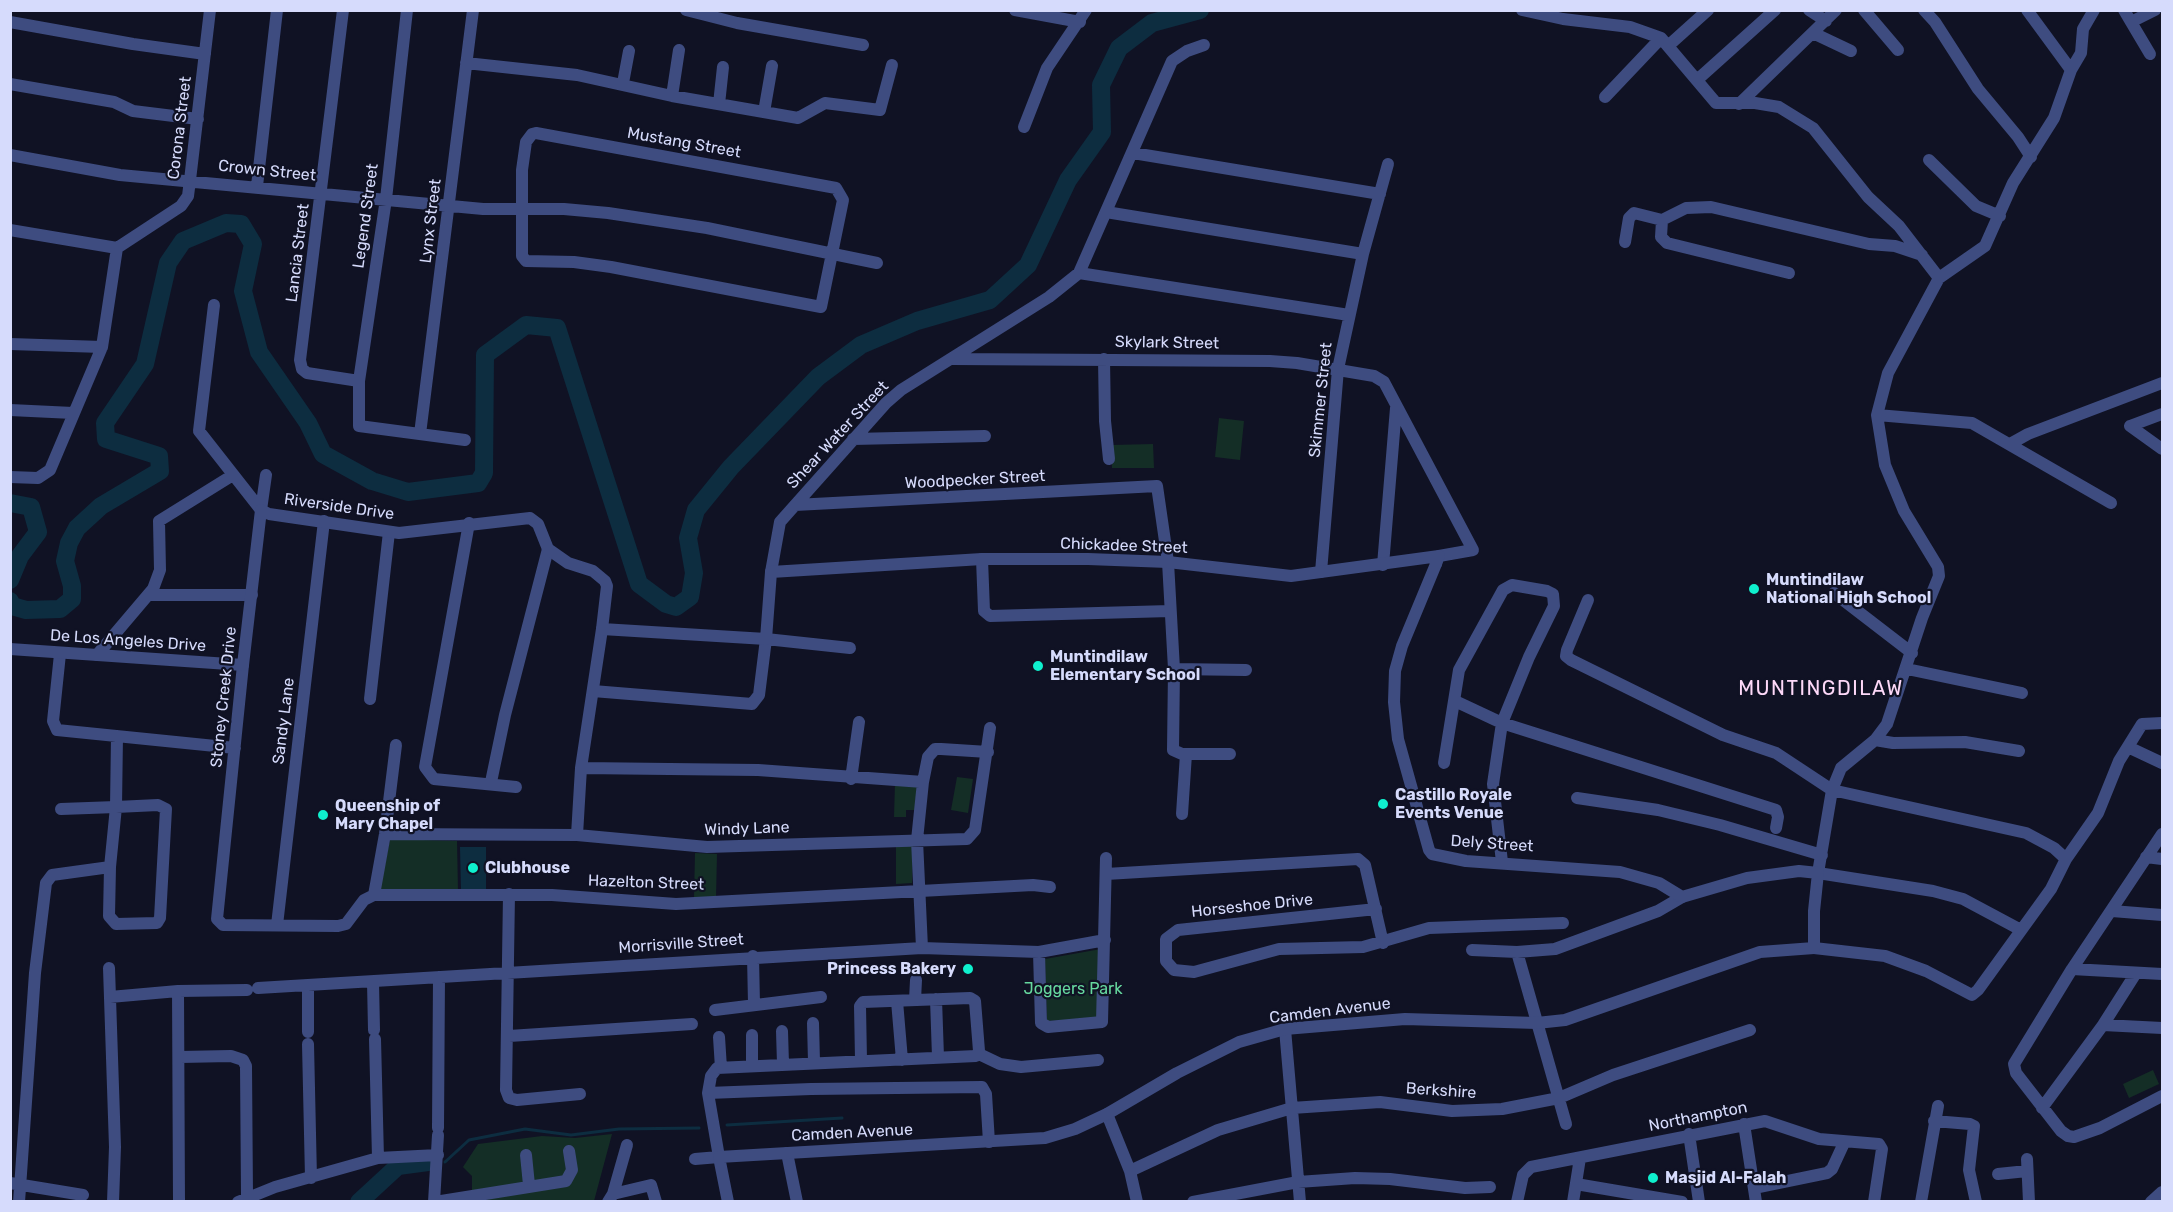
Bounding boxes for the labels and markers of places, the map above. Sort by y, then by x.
place label: Muntindilaw National High School [1766,570,1931,608]
marker: Muntindilaw National High School [1747,582,1761,596]
place label: Muntindilaw Elementary School [1050,647,1200,685]
marker: Muntindilaw Elementary School [1031,659,1045,673]
place label: Castillo Royale Events Venue [1395,785,1512,823]
place label: Queenship of Mary Chapel [335,796,440,834]
marker: Castillo Royale Events Venue [1376,797,1390,811]
marker: Queenship of Mary Chapel [316,808,330,822]
place label: Clubhouse [485,858,570,878]
marker: Clubhouse [466,861,480,875]
place label: Princess Bakery [827,959,956,979]
marker: Princess Bakery [961,962,975,976]
place label: Masjid Al-Falah [1665,1168,1786,1188]
marker: Masjid Al-Falah [1646,1171,1660,1185]

